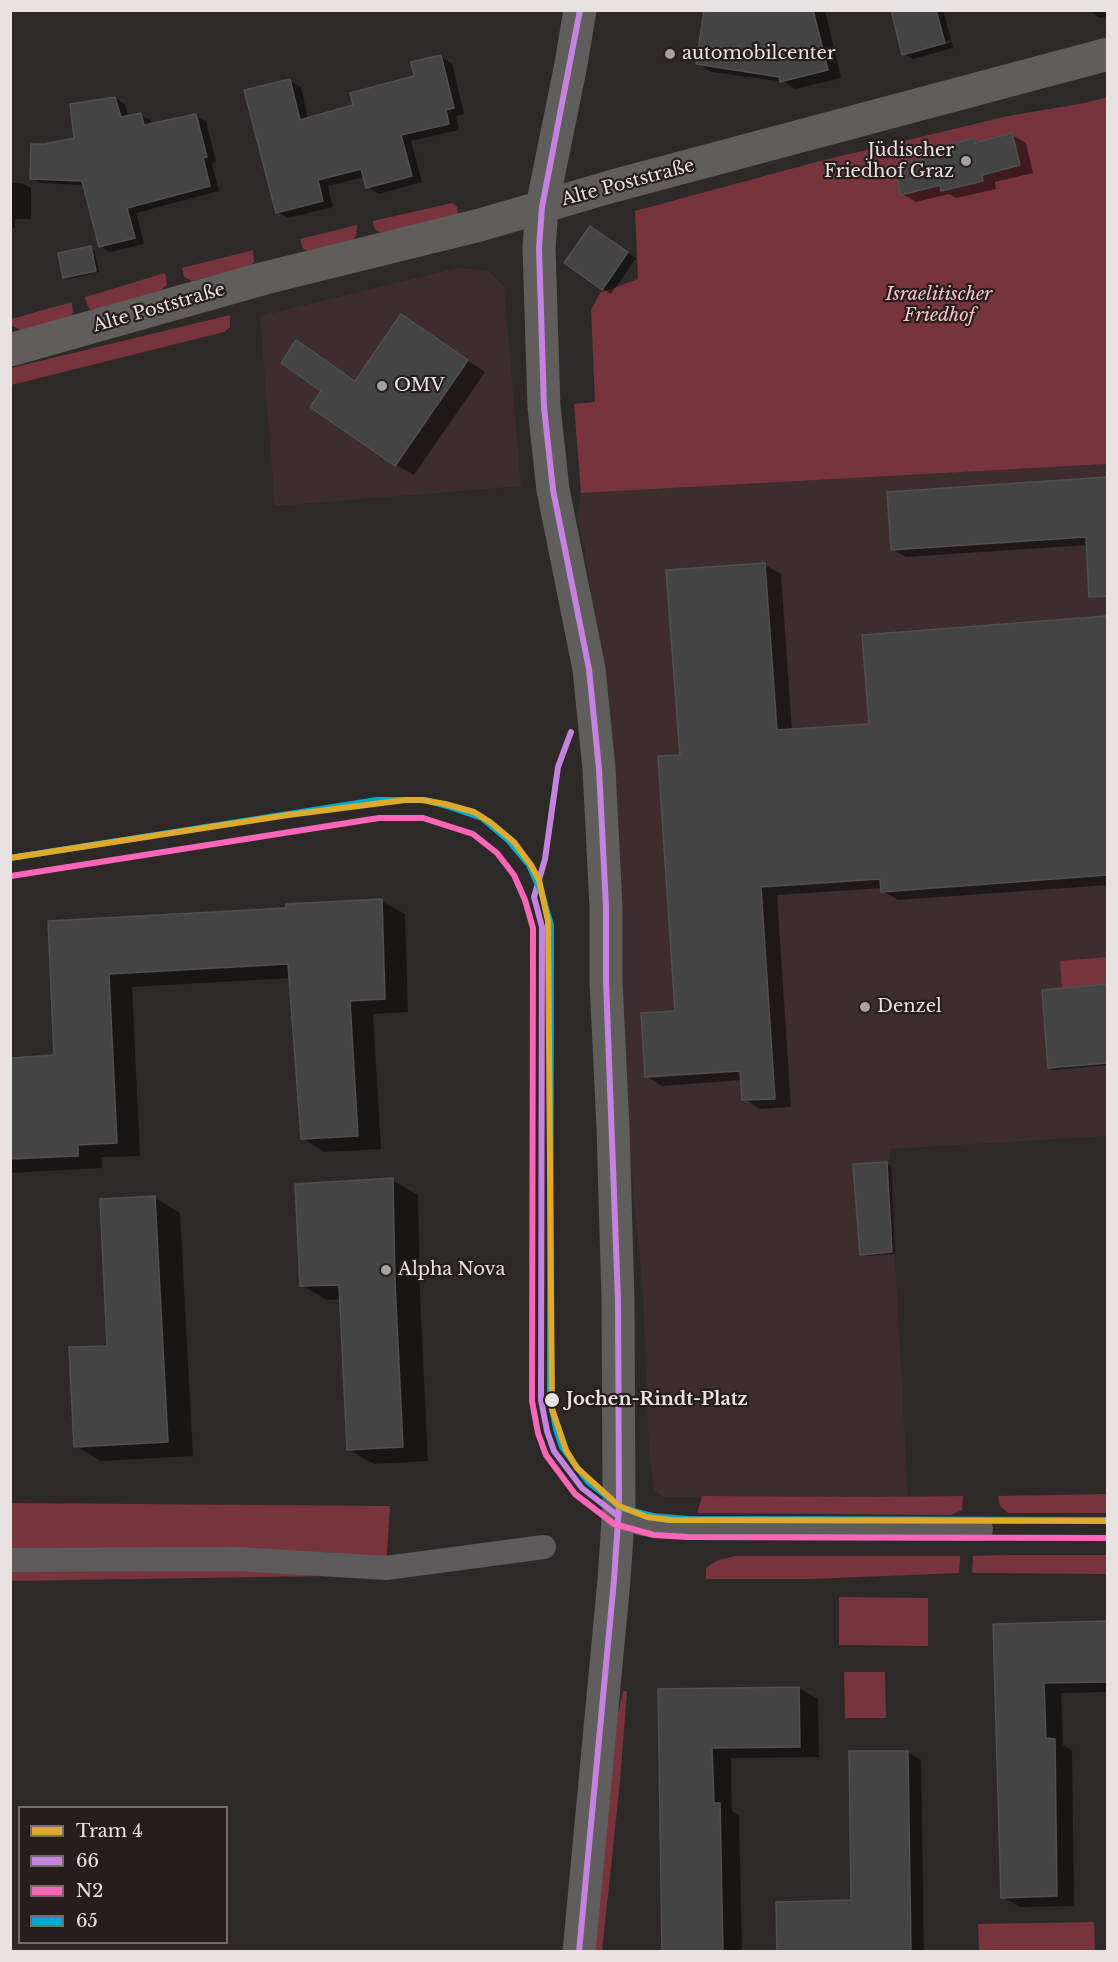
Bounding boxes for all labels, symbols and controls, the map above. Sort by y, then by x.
place label: automobilcenter [682,43,836,65]
marker: automobilcenter [663,47,677,61]
place label: Jüdischer Friedhof Graz [824,140,954,182]
marker: Jüdischer Friedhof Graz [959,154,973,168]
street label: Alte Poststraße [559,155,697,211]
street label: Alte Poststraße [90,279,228,337]
park label: Israelitischer Friedhof [886,284,992,326]
place label: OMV [394,375,445,397]
marker: OMV [375,379,389,393]
place label: Denzel [877,996,942,1018]
marker: Denzel [858,1000,872,1014]
place label: Alpha Nova [398,1259,505,1281]
marker: Alpha Nova [379,1263,393,1277]
place label: Jochen-Rindt-Platz [566,1389,748,1411]
marker: Jochen-Rindt-Platz [543,1391,561,1409]
legend [18,1806,228,1944]
text: Tram 4 [76,1820,143,1842]
text: 66 [76,1850,99,1872]
text: N2 [76,1880,103,1902]
text: 65 [76,1910,98,1932]

